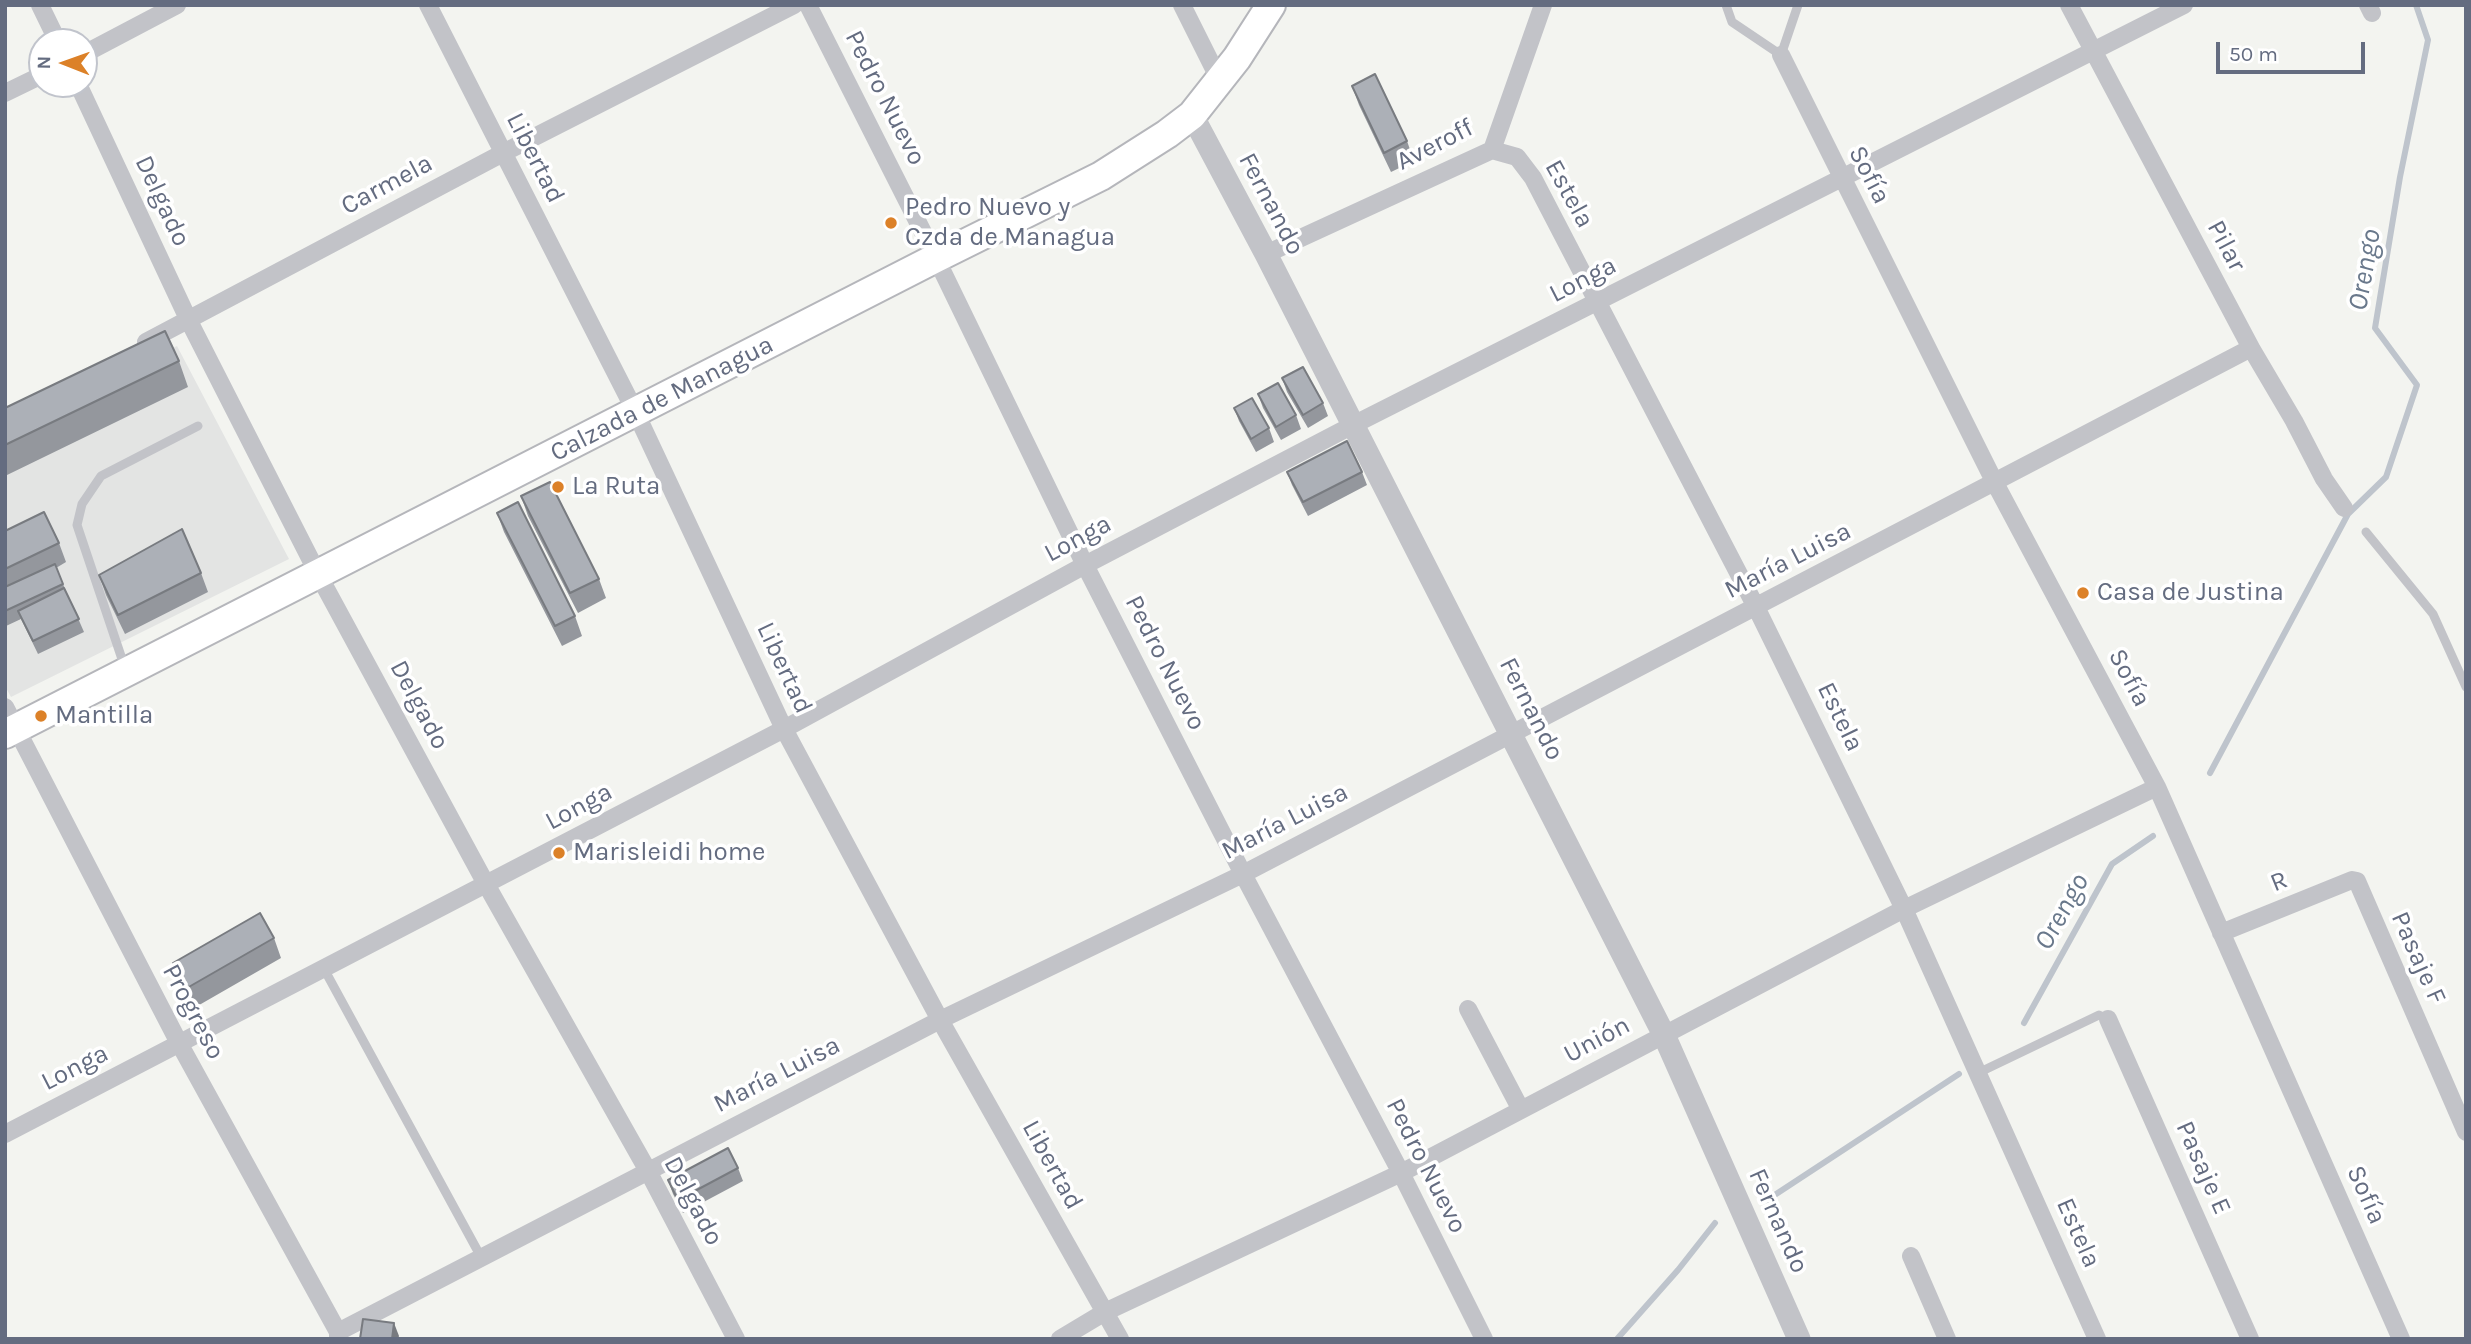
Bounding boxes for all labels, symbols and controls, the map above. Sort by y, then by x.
street label: Pedro Nuevo [838,25,932,171]
north arrow [28,28,98,98]
scale bar [2219,28,2368,72]
text: 50 m [2229,42,2278,66]
text: N [33,56,55,70]
street label: Libertad [499,107,571,209]
street label: Averoff [1391,112,1479,178]
street label: Sofía [1841,141,1897,209]
street label: Carmela [336,148,438,222]
street label: Fernando [1231,148,1311,260]
street label: Delgado [127,151,197,251]
street label: Estela [1538,155,1600,233]
place label: Pedro Nuevo y Czda de Managua [905,192,1115,254]
marker: Pedro Nuevo y Czda de Managua [883,215,899,231]
street label: Pilar [2200,215,2252,277]
water label: Orengo [2341,227,2389,313]
street label: Longa [1544,250,1622,310]
street label: Calzada de Managua [545,329,779,469]
place label: La Ruta [572,471,660,503]
marker: La Ruta [550,479,566,495]
street label: Longa [1039,509,1117,569]
street label: María Luisa [1720,516,1856,606]
place label: Casa de Justina [2097,577,2284,609]
marker: Casa de Justina [2075,585,2091,601]
street label: Pedro Nuevo [1118,590,1212,736]
street label: Libertad [749,617,819,719]
street label: Sofía [2101,644,2157,712]
street label: Fernando [1492,652,1570,766]
street label: Delgado [383,655,455,755]
street label: Estela [1810,677,1870,757]
place label: Mantilla [55,700,153,732]
marker: Mantilla [33,708,49,724]
street label: Longa [540,777,618,837]
street label: María Luisa [1217,777,1353,867]
place label: Marisleidi home [573,837,765,869]
marker: Marisleidi home [551,845,567,861]
street label: R [2266,865,2292,899]
water label: Orengo [2027,868,2097,956]
street label: Pasaje F [2384,907,2452,1009]
street label: Progreso [155,959,231,1065]
street label: Unión [1559,1010,1635,1070]
street label: María Luisa [709,1030,845,1120]
street label: Longa [36,1038,114,1098]
street label: Pedro Nuevo [1379,1093,1473,1239]
street label: Libertad [1015,1115,1089,1215]
street label: Pasaje E [2169,1116,2237,1220]
street label: Delgado [657,1151,729,1251]
street label: Sofía [2339,1161,2393,1229]
street label: Fernando [1741,1164,1815,1278]
street label: Estela [2049,1193,2107,1273]

